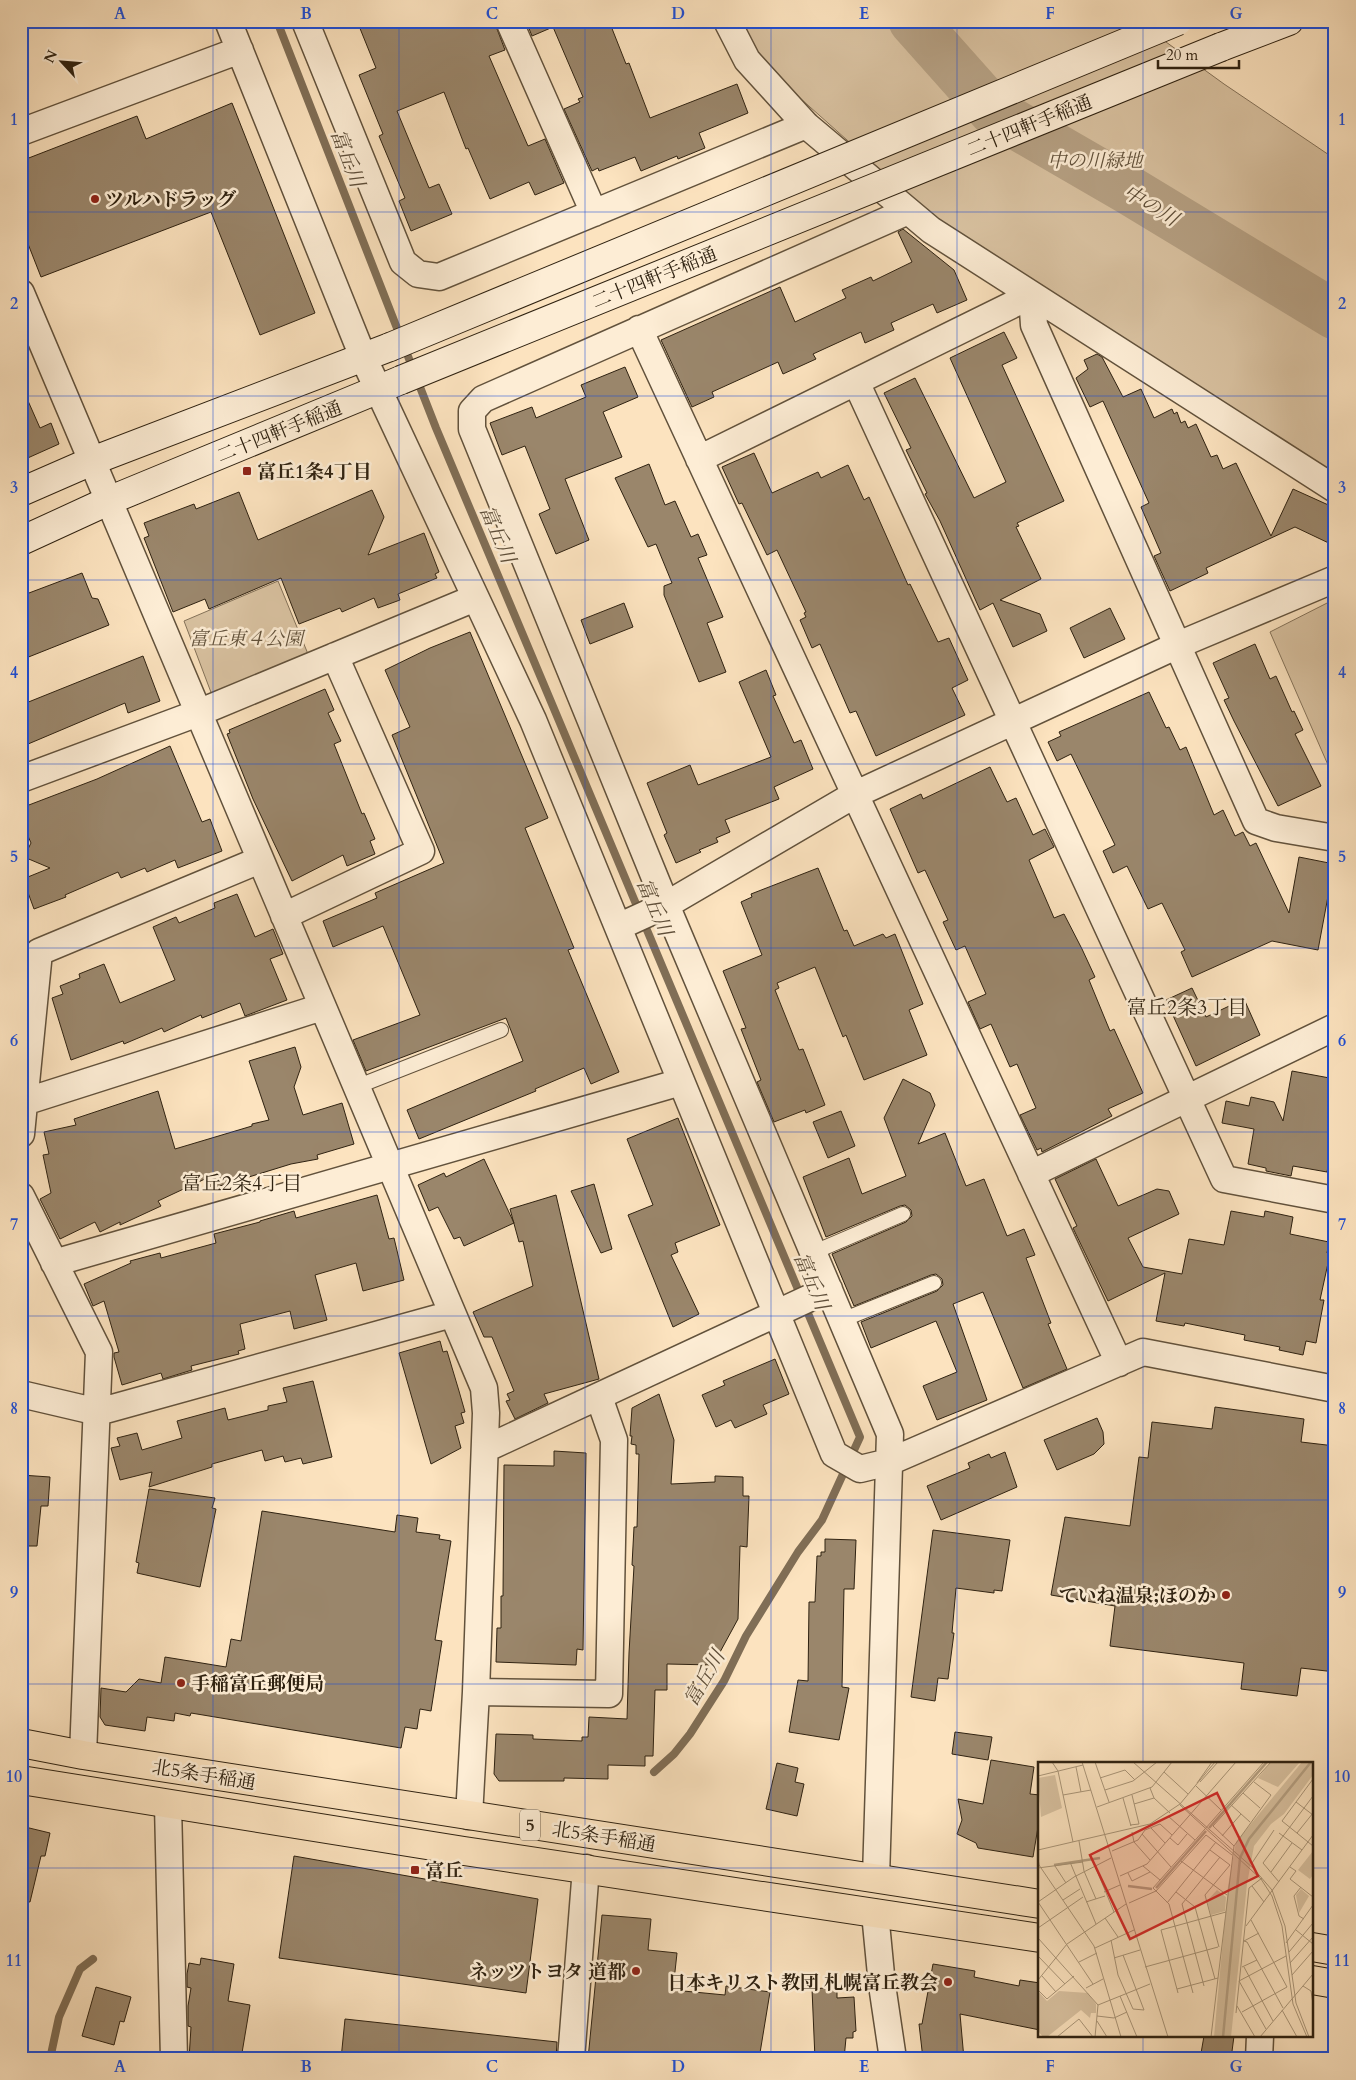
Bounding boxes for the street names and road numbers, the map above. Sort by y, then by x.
street label: 二十四軒手稲通 [963,89,1096,163]
street label: 二十四軒手稲通 [588,241,721,315]
street label: 二十四軒手稲通 [213,395,346,469]
street label: 北5条手稲通 [150,1754,258,1796]
road number: 5 [520,1810,540,1840]
street label: 北5条手稲通 [550,1816,658,1858]

